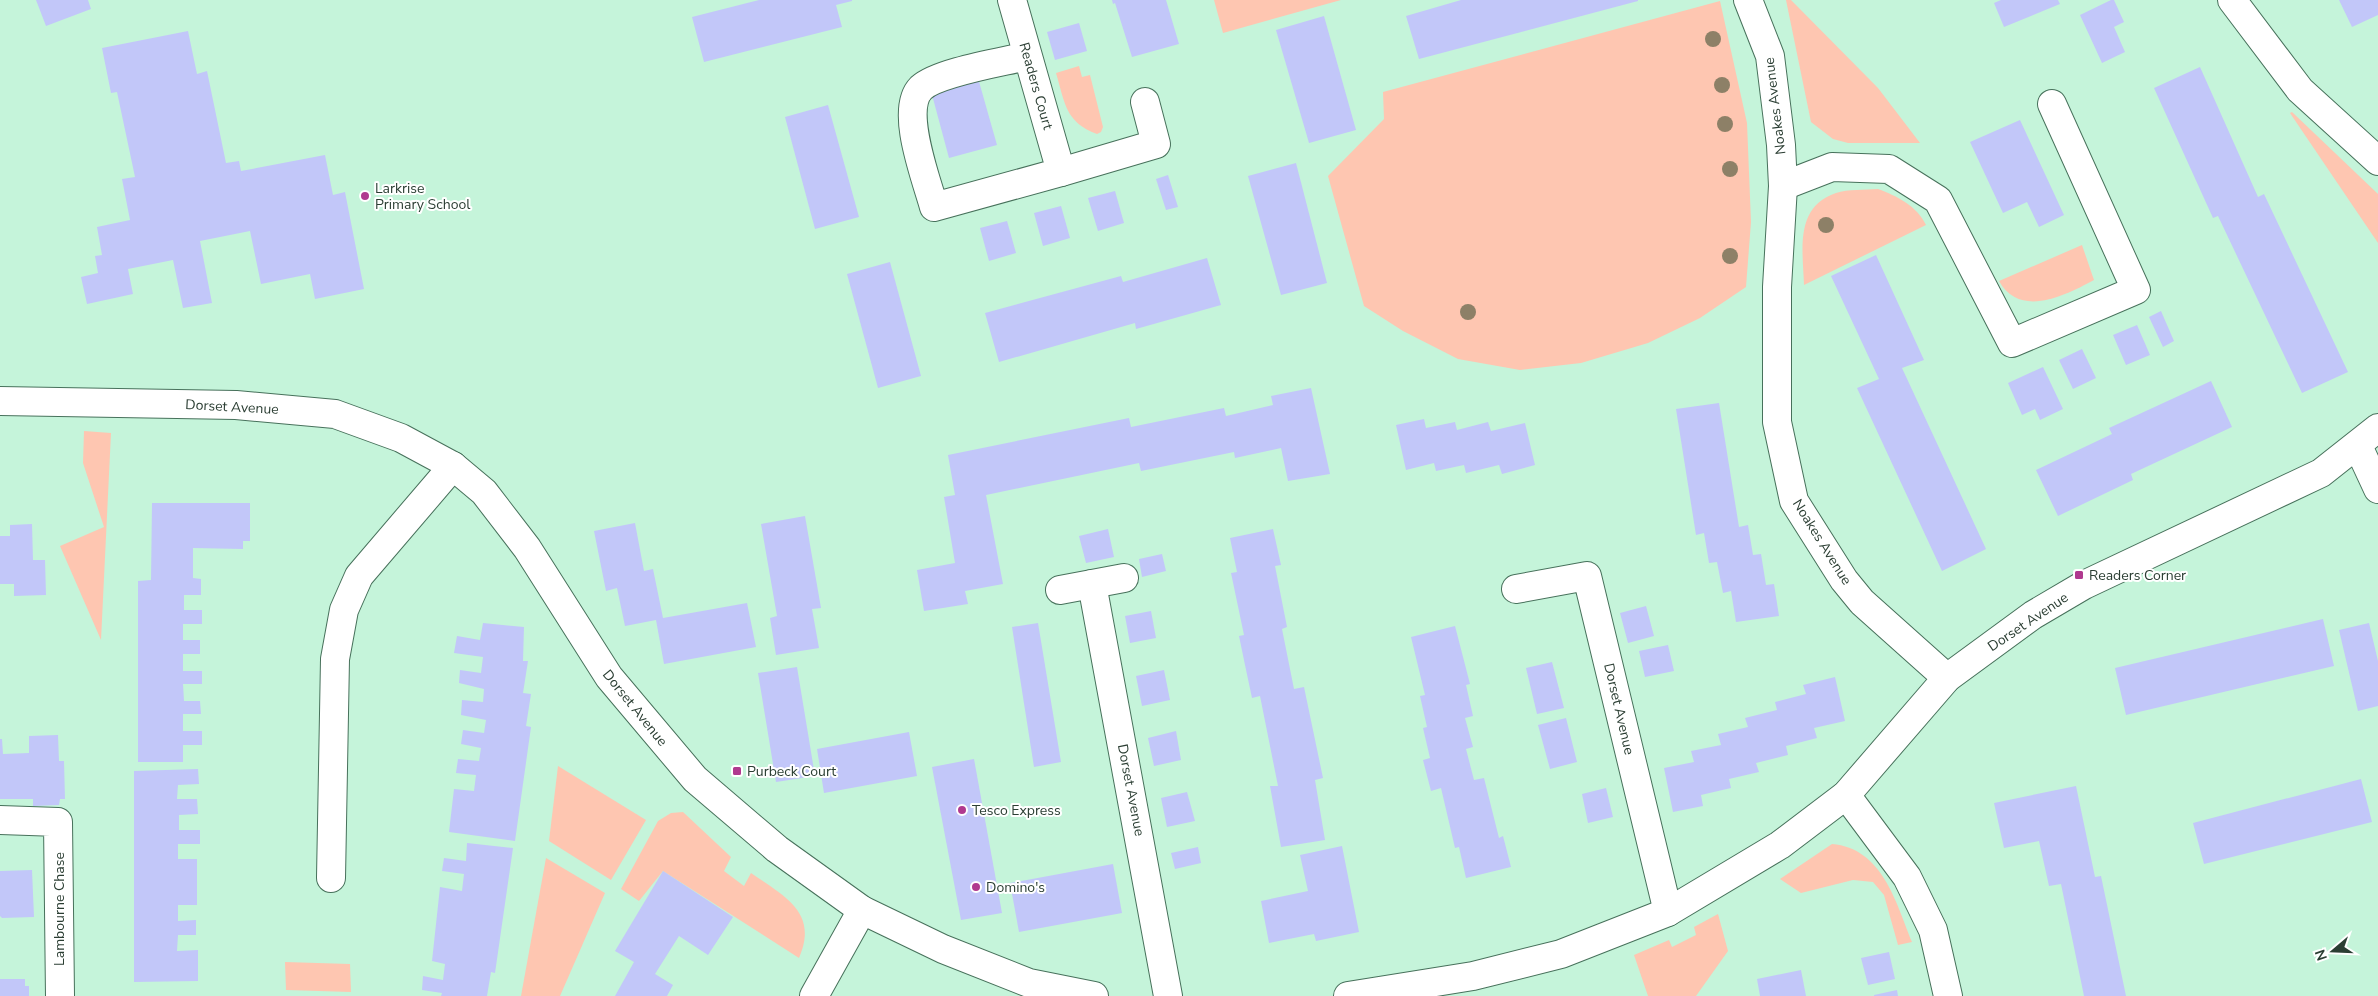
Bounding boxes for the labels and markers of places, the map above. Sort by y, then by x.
place label: Larkrise Primary School [375,179,471,214]
marker: Larkrise Primary School [359,190,371,202]
place label: Readers Corner [2089,566,2186,585]
marker: Readers Corner [2073,569,2085,581]
place label: Purbeck Court [747,762,836,781]
marker: Purbeck Court [731,765,743,777]
place label: Tesco Express [972,801,1061,820]
marker: Tesco Express [956,804,968,816]
place label: Domino's [986,878,1045,897]
marker: Domino's [970,881,982,893]

